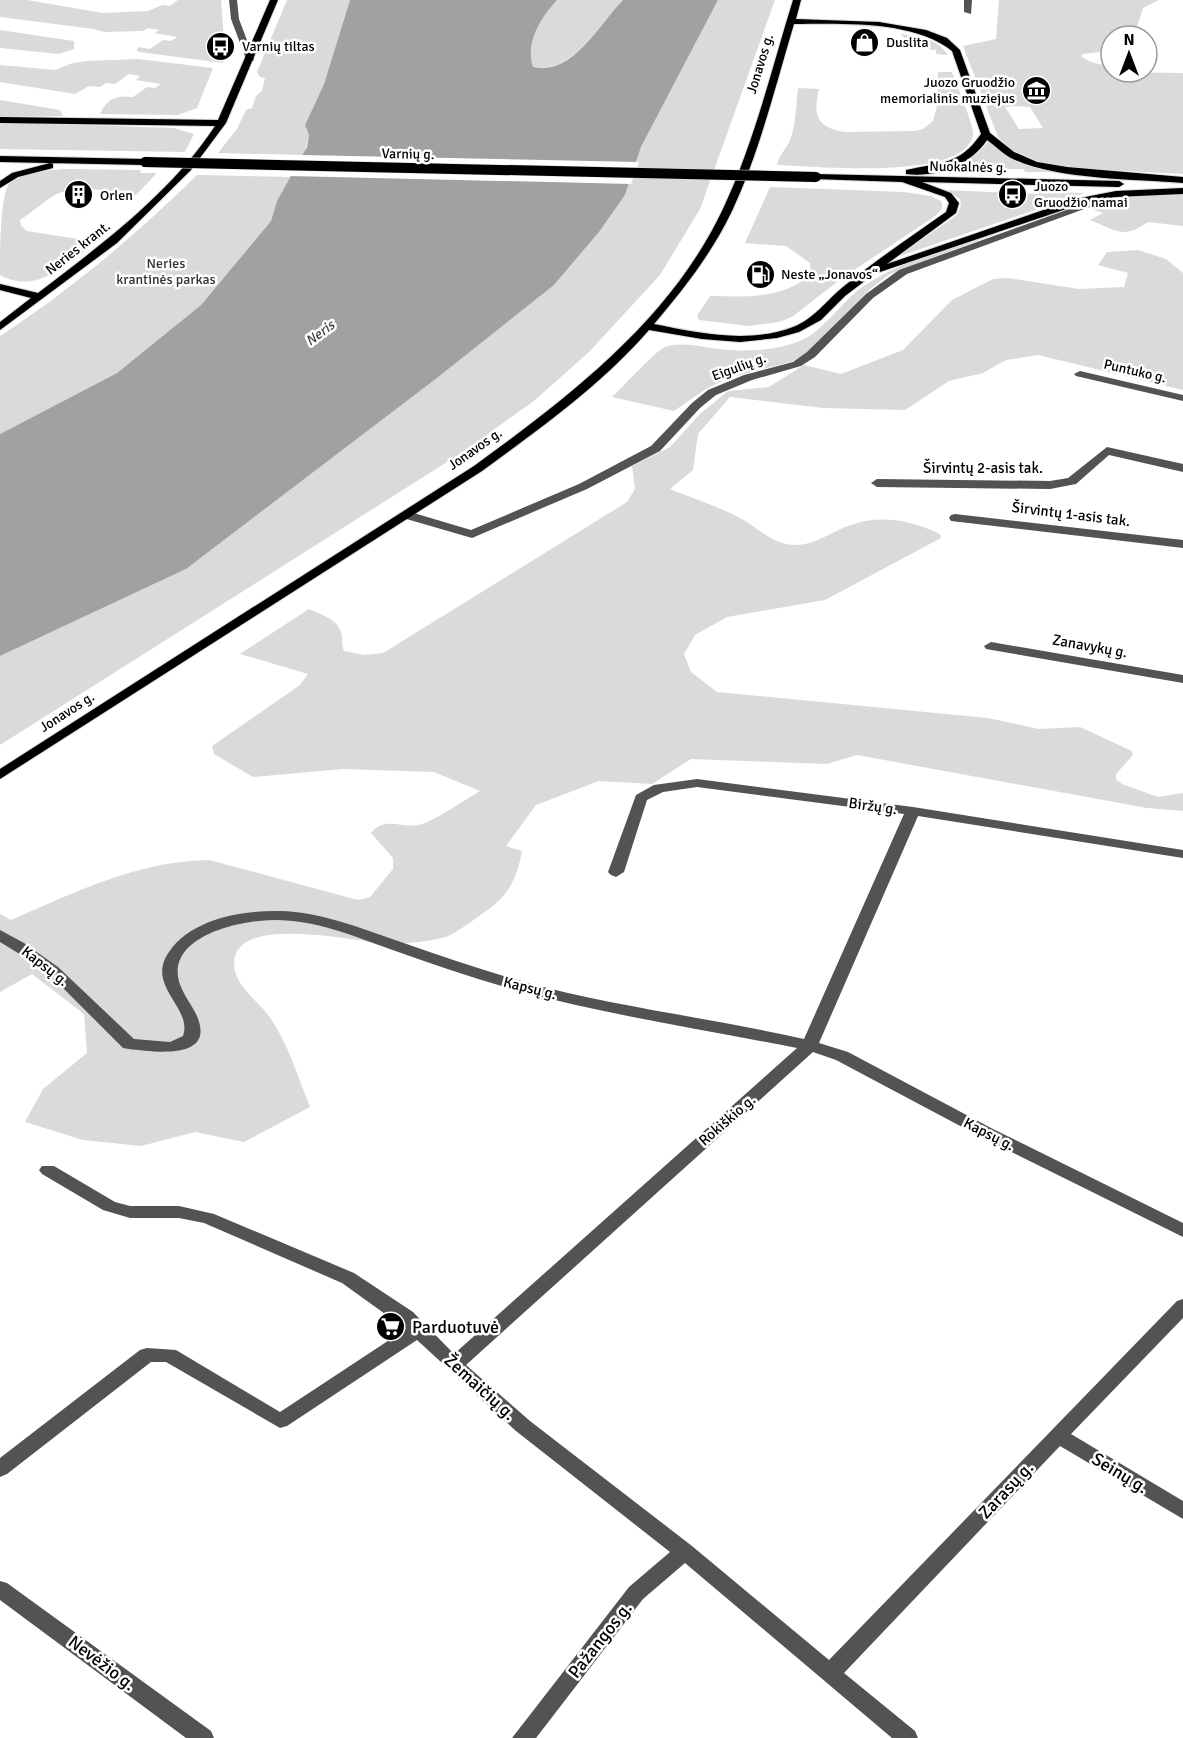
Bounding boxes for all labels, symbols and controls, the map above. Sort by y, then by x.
north arrow [1099,24,1159,84]
shop icon: Duslita [849,26,881,58]
bus stop icon: Varnių tiltas [205,30,237,62]
text: N [1123,30,1135,50]
street label: Jonavos g. [743,32,777,96]
place label: Duslita [886,34,929,51]
place label: Varnių tiltas [242,38,315,55]
place label: Juozo Gruodžio memorialinis muziejus [880,74,1015,107]
museum icon: Juozo Gruodžio memorialinis muziejus [1020,74,1052,106]
street label: Varnių g. [381,145,435,163]
street label: Nuokalnės g. [929,158,1007,176]
bus stop icon: Juozo Gruodžio namai [997,178,1029,210]
place label: Juozo Gruodžio namai [1034,178,1128,211]
building icon: Orlen [63,179,95,211]
place label: Orlen [100,187,133,204]
street label: Neries krant. [42,218,114,278]
park label: Neries krantinės parkas [116,255,216,288]
fuel station icon: Neste „Jonavos“ [744,258,776,290]
place label: Neste „Jonavos“ [781,266,878,283]
water label: Neris [302,316,339,349]
street label: Eigulių g. [710,349,768,385]
street label: Puntuko g. [1102,356,1168,386]
street label: Jonavos g. [445,424,505,474]
street label: Širvintų 2-asis tak. [923,458,1043,477]
street label: Širvintų 1-asis tak. [1011,497,1131,530]
street label: Zanavykų g. [1051,631,1129,661]
street label: Jonavos g. [36,688,98,736]
street label: Biržų g. [848,794,898,818]
street label: Kapsų g. [18,942,72,990]
street label: Kapsų g. [501,973,559,1003]
street label: Rokiškio g. [695,1090,759,1149]
street label: Kapsų g. [961,1114,1017,1154]
supermarket icon: Parduotuvė [375,1311,407,1343]
place label: Parduotuvė [412,1316,499,1338]
street label: Žemaičių g. [440,1349,520,1425]
street label: Seinų g. [1088,1448,1152,1498]
street label: Zarasų g. [974,1457,1038,1523]
street label: Pažangos g. [563,1597,637,1683]
street label: Nevėžio g. [64,1631,140,1695]

